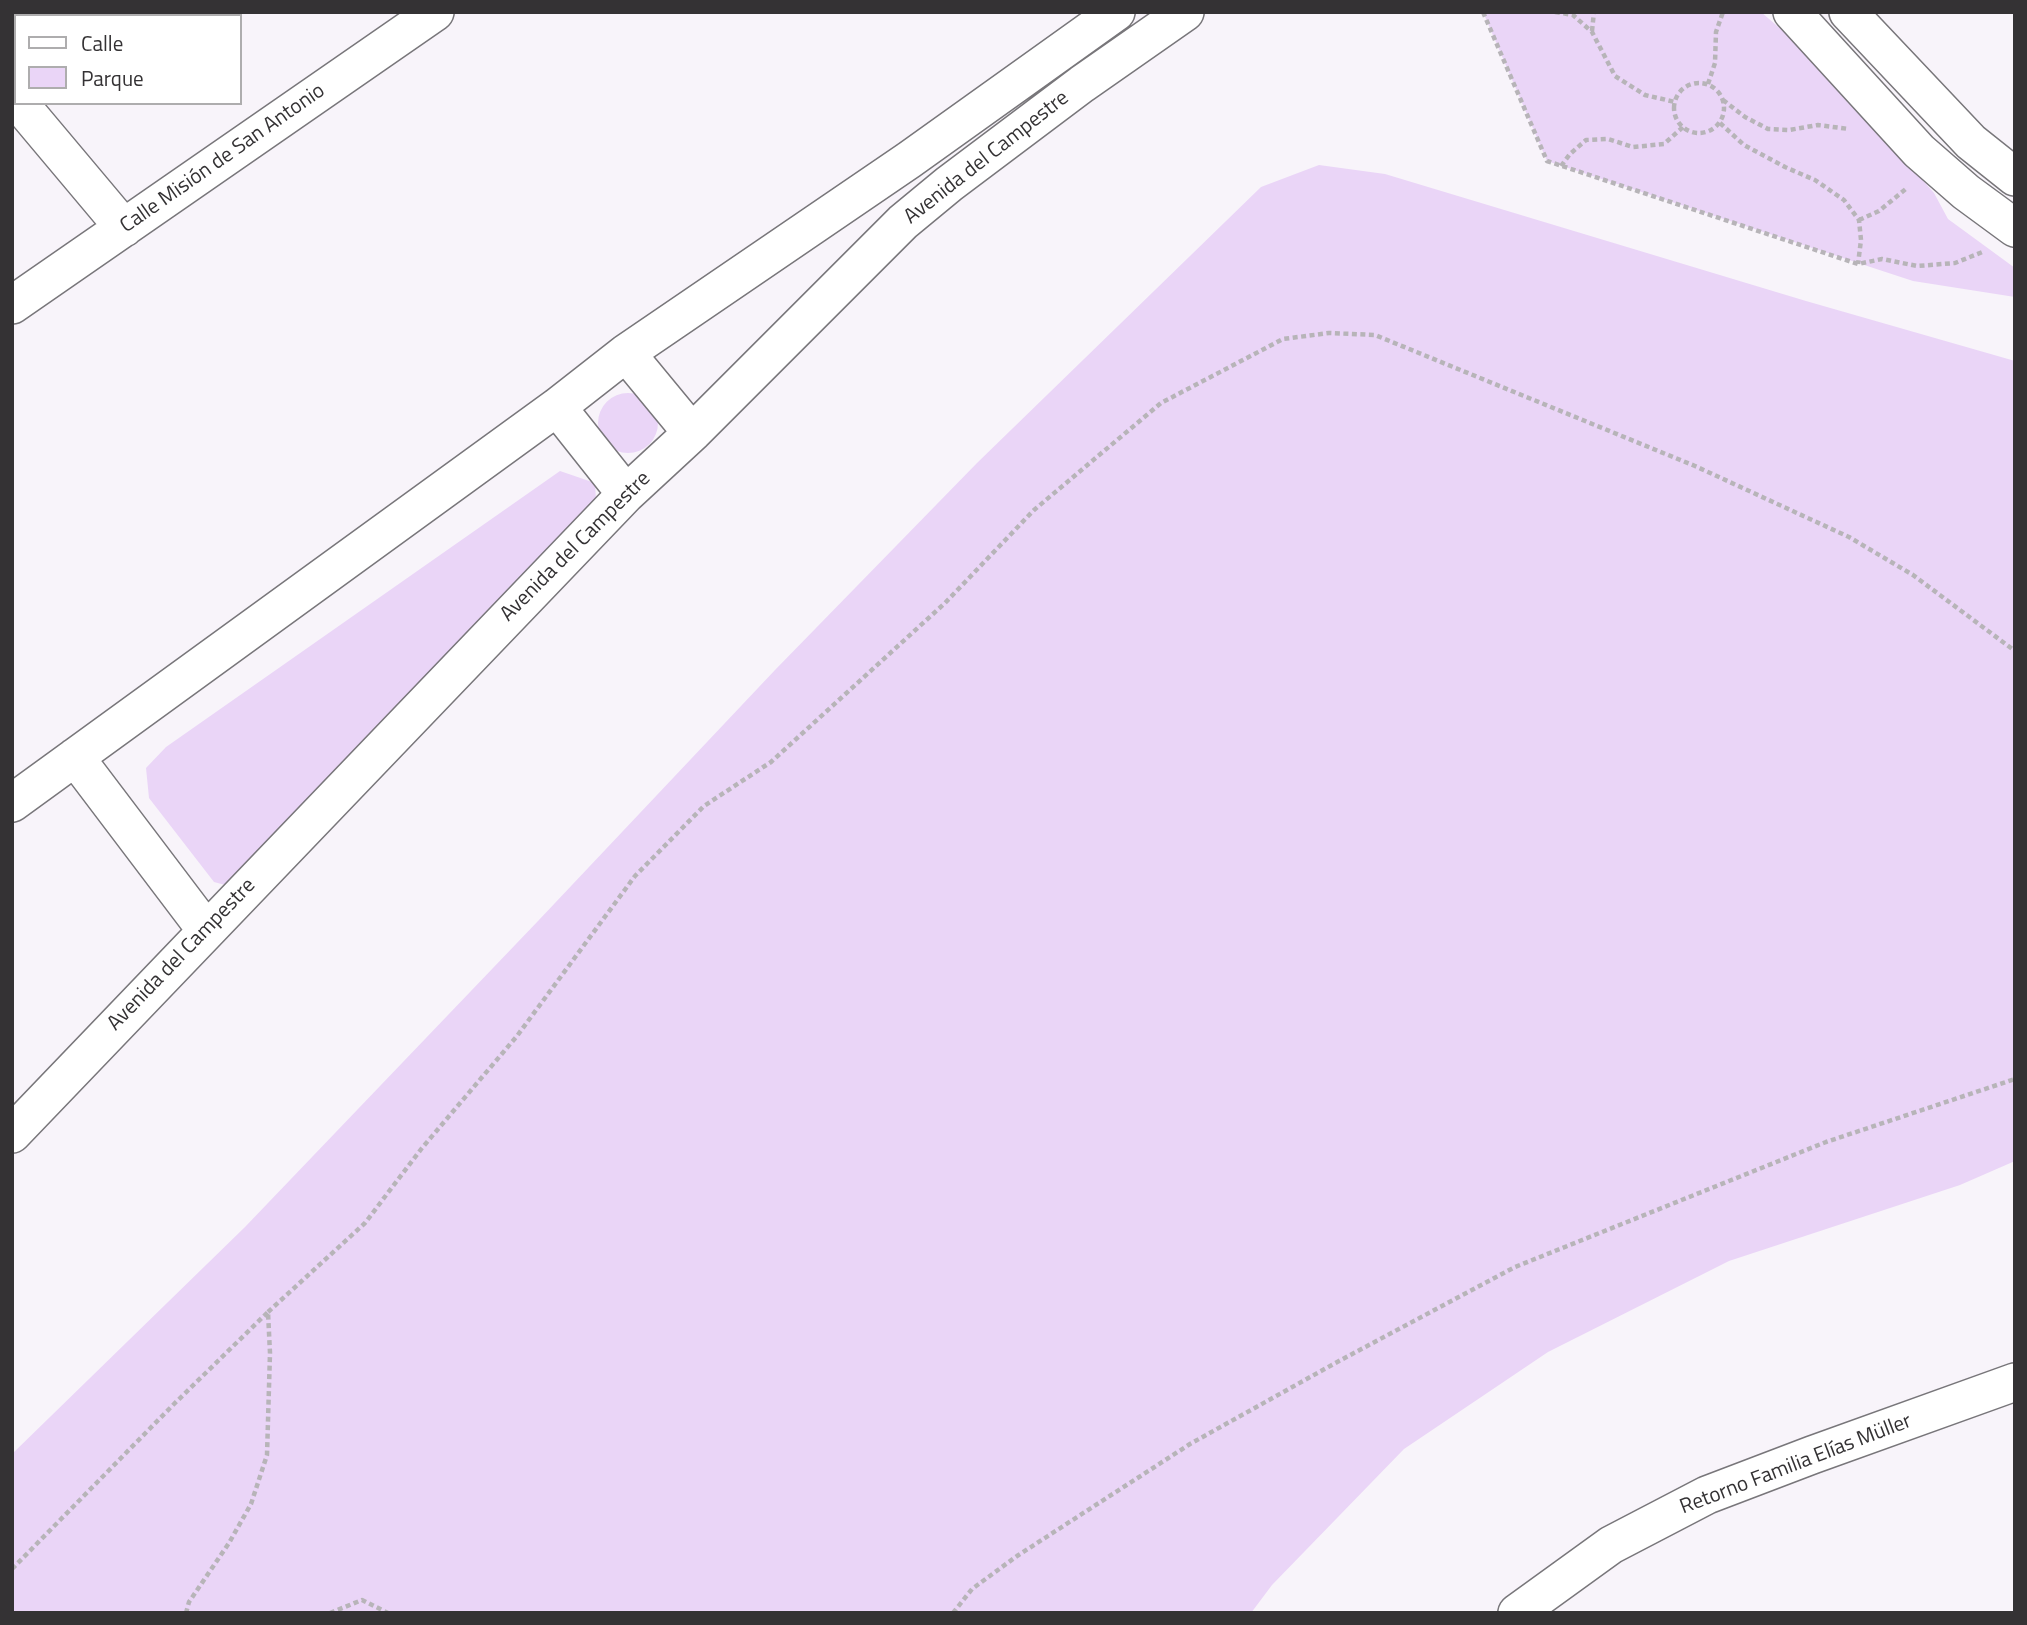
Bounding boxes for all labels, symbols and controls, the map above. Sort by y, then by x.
legend [14,14,242,105]
text: Calle [81,27,123,59]
text: Parque [81,62,144,94]
street label: Calle Misión de San Antonio [116,79,330,239]
street label: Avenida del Campestre [900,86,1074,230]
street label: Avenida del Campestre [496,467,656,627]
street label: Avenida del Campestre [103,874,261,1036]
street label: Retorno Familia Elías Müller [1677,1409,1915,1521]

